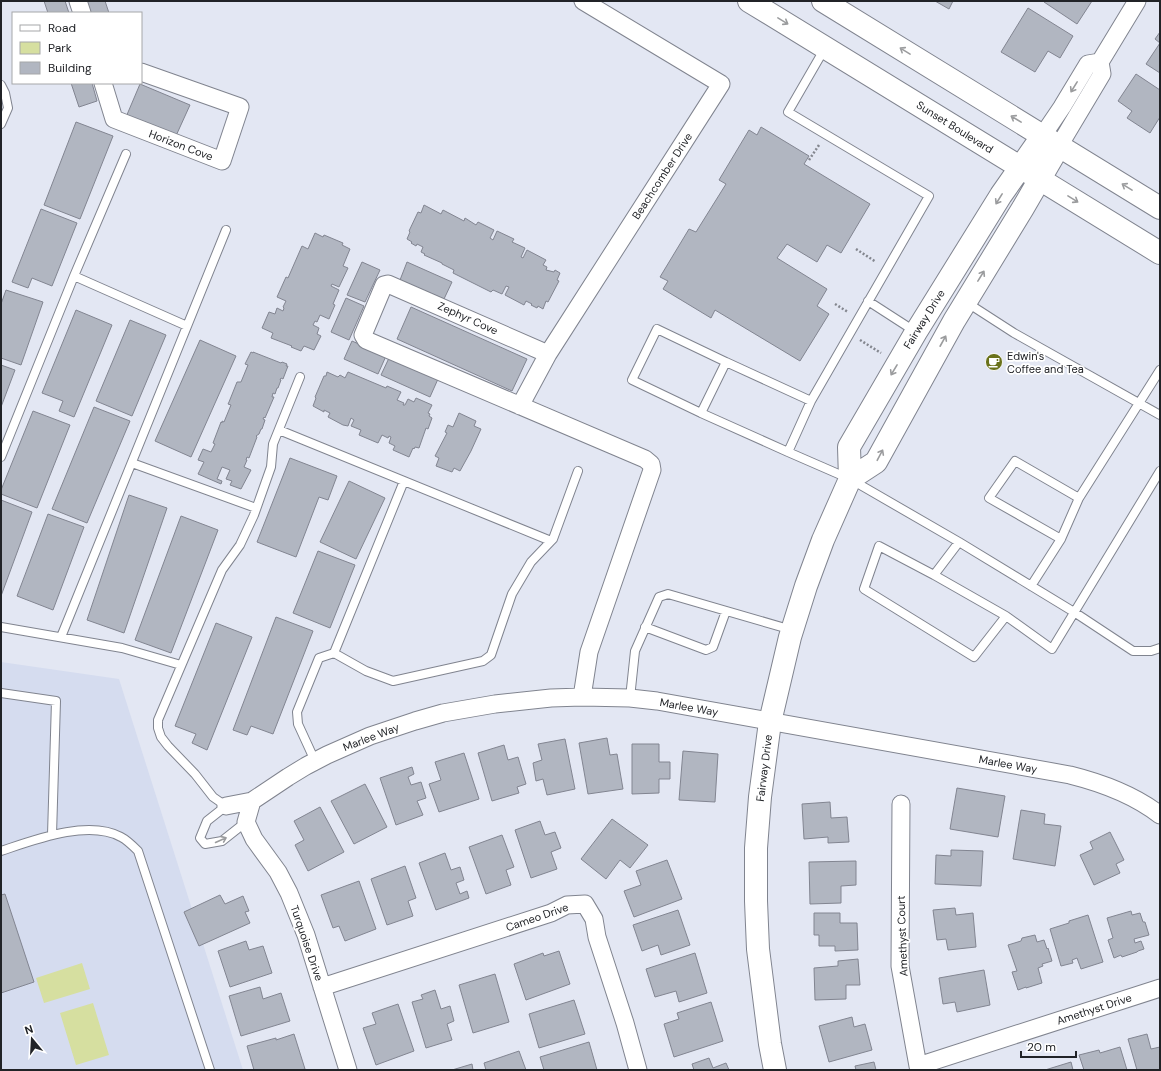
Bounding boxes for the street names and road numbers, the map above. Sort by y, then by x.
street label: Sunset Boulevard [914,98,996,156]
street label: Horizon Cove [147,126,215,164]
street label: Beachcomber Drive [629,130,695,222]
street label: Fairway Drive [900,287,948,351]
street label: Zephyr Cove [436,299,500,337]
street label: Marlee Way [659,695,719,719]
street label: Marlee Way [341,720,401,754]
street label: Fairway Drive [753,734,775,802]
street label: Marlee Way [978,752,1038,776]
street label: Amethyst Court [894,895,910,977]
street label: Cameo Drive [504,900,570,934]
street label: Turquoise Drive [288,903,326,983]
street label: Amethyst Drive [1055,990,1133,1028]

